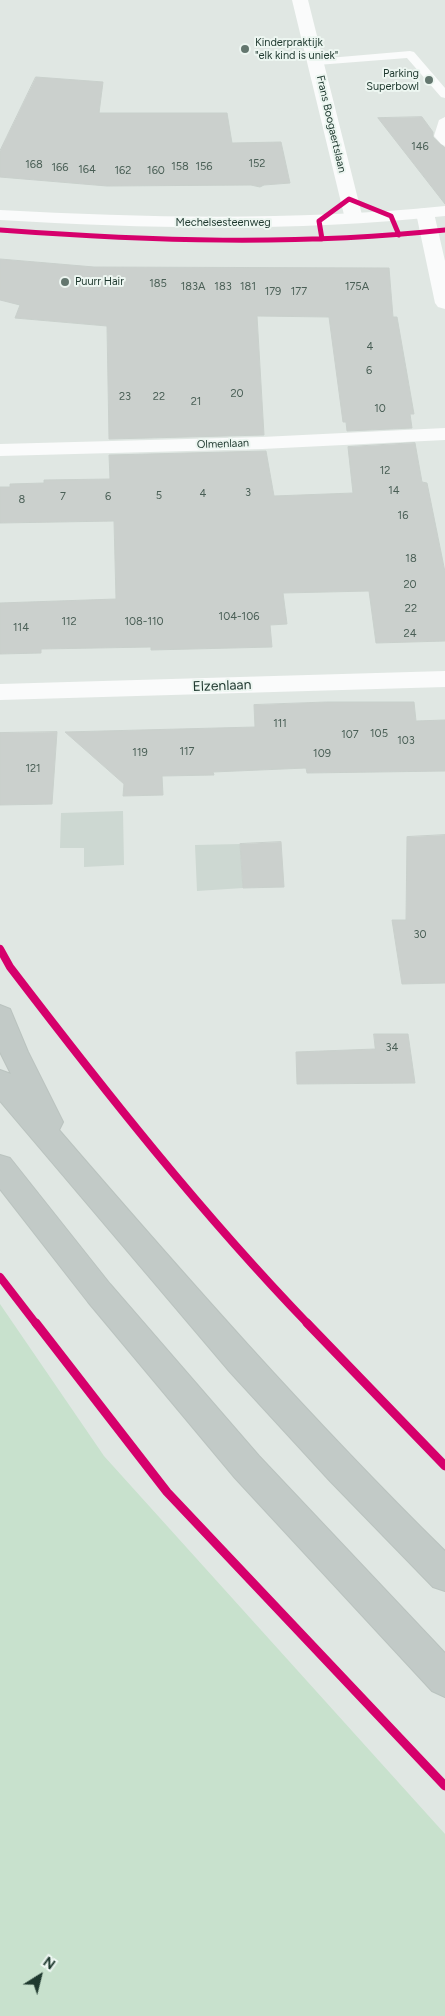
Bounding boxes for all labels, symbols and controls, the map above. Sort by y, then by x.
place label: Kinderpraktijk "elk kind is uniek" [255,36,338,62]
marker: Kinderpraktijk "elk kind is uniek" [239,43,251,55]
place label: Parking Superbowl [366,67,419,93]
street label: Frans Boogaertslaan [313,74,349,174]
marker: Parking Superbowl [423,74,435,86]
house number: 146 [411,140,429,154]
house number: 152 [248,157,266,171]
house number: 168 [25,158,43,172]
house number: 158 [171,160,189,174]
house number: 156 [195,160,213,174]
house number: 166 [52,161,68,175]
house number: 164 [78,163,96,177]
house number: 162 [115,164,131,178]
house number: 160 [147,164,165,178]
street label: Mechelsesteenweg [175,216,271,230]
place label: Puurr Hair [75,275,124,289]
marker: Puurr Hair [59,276,71,288]
house number: 185 [149,277,167,291]
house number: 183A [181,280,205,294]
house number: 183 [214,280,232,294]
house number: 181 [240,280,256,294]
house number: 175A [345,280,369,294]
house number: 179 [265,285,281,299]
house number: 177 [291,285,307,299]
house number: 4 [367,340,373,354]
house number: 6 [366,364,372,378]
house number: 20 [230,387,244,401]
house number: 23 [119,390,131,404]
house number: 22 [153,390,165,404]
house number: 21 [191,395,201,409]
house number: 10 [374,402,386,416]
street label: Olmenlaan [197,436,249,452]
house number: 12 [380,464,390,478]
house number: 14 [388,484,400,498]
house number: 3 [245,486,251,500]
house number: 4 [200,487,206,501]
house number: 5 [156,489,162,503]
house number: 7 [60,490,66,504]
house number: 6 [105,490,111,504]
house number: 8 [19,493,25,507]
house number: 16 [398,509,408,523]
house number: 18 [405,552,417,566]
house number: 20 [403,578,417,592]
house number: 22 [405,602,417,616]
house number: 104-106 [219,610,259,624]
house number: 112 [61,615,77,629]
house number: 108-110 [124,615,164,629]
house number: 114 [13,621,29,635]
house number: 24 [404,627,416,641]
street label: Elzenlaan [192,677,252,695]
house number: 111 [273,717,287,731]
house number: 105 [370,727,388,741]
house number: 107 [341,728,359,742]
house number: 103 [397,734,415,748]
house number: 117 [180,745,194,759]
house number: 119 [132,746,148,760]
house number: 109 [313,747,331,761]
house number: 121 [25,762,41,776]
house number: 30 [413,928,427,942]
house number: 34 [386,1041,398,1055]
north arrow [15,1951,65,2001]
text: N [40,1953,58,1974]

